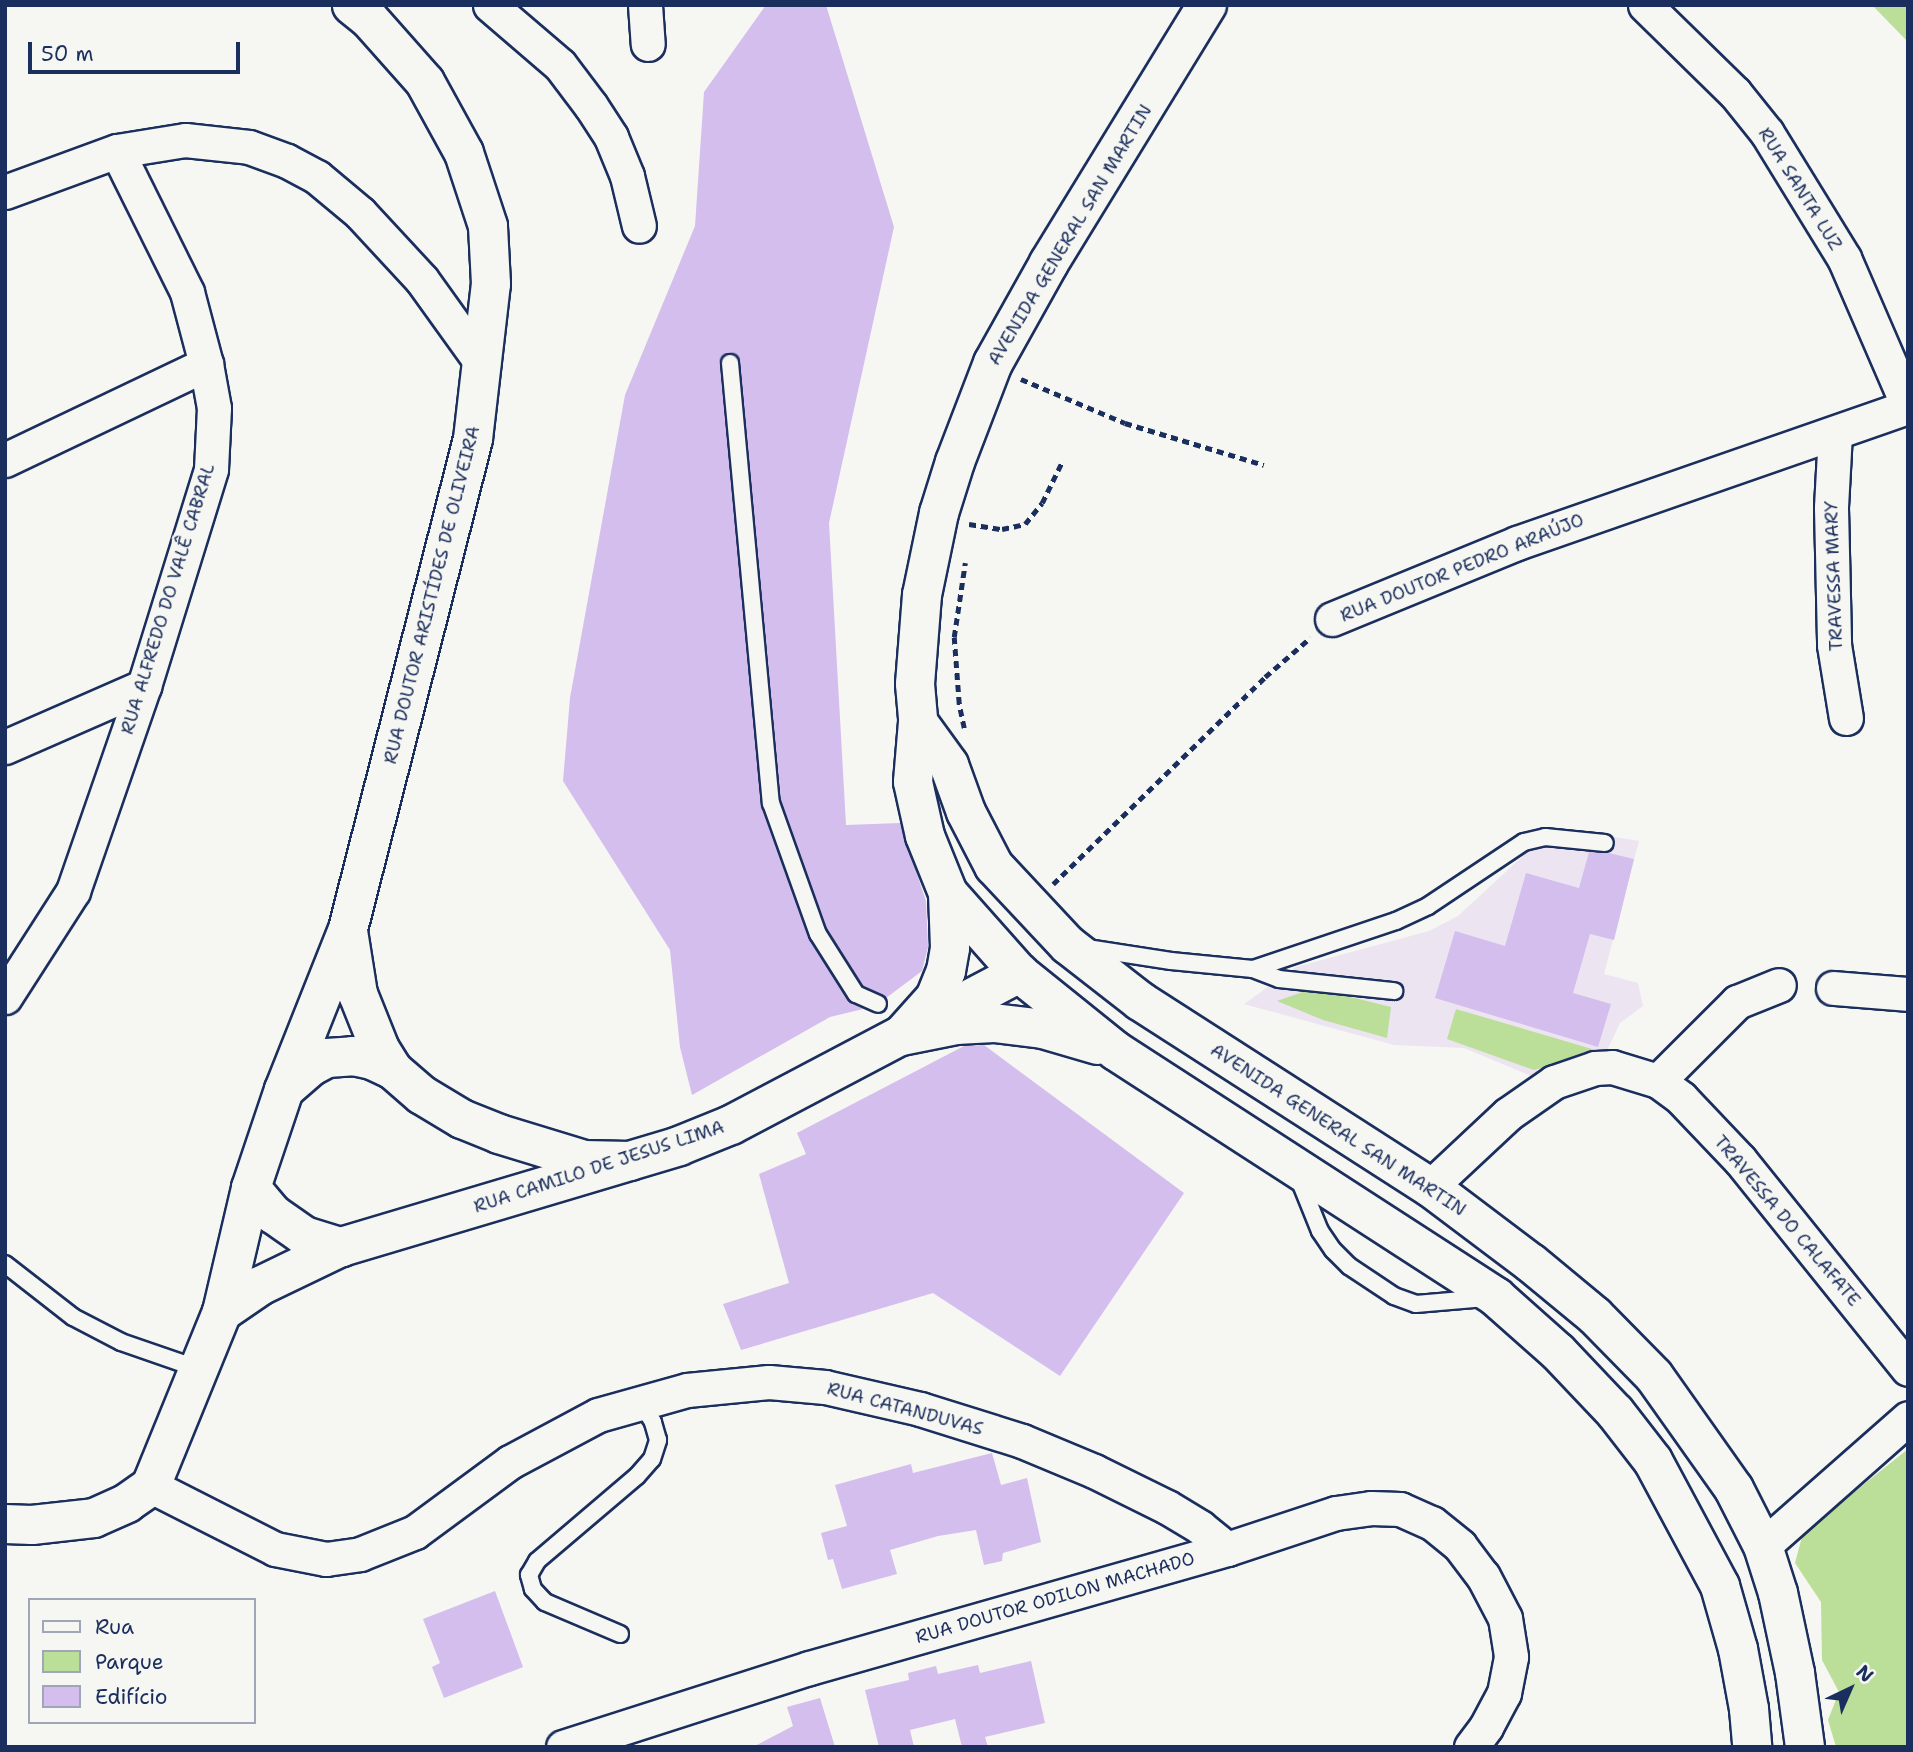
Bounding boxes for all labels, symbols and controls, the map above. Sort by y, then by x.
scale bar [32,28,243,72]
text: 50 m [41,40,94,68]
street label: AVENIDA GENERAL SAN MARTIN [983,101,1157,369]
street label: RUA SANTA LUZ [1754,124,1846,254]
street label: RUA DOUTOR ARISTÍDES DE OLIVEIRA [379,424,485,766]
street label: RUA ALFREDO DO VALÊ CABRAL [116,461,220,737]
street label: TRAVESSA MARY [1821,501,1847,651]
street label: RUA DOUTOR PEDRO ARAÚJO [1337,509,1587,627]
street label: AVENIDA GENERAL SAN MARTIN [1206,1039,1470,1221]
street label: RUA CAMILO DE JESUS LIMA [471,1116,727,1218]
street label: TRAVESSA DO CALAFATE [1709,1131,1865,1311]
street label: RUA CATANDUVAS [825,1378,985,1440]
street label: RUA DOUTOR ODILON MACHADO [913,1548,1197,1648]
legend [28,1598,256,1724]
text: Rua [95,1613,134,1641]
text: Parque [95,1648,164,1676]
north arrow [1815,1654,1885,1724]
text: N [1851,1659,1879,1688]
text: Edifício [95,1683,167,1711]

